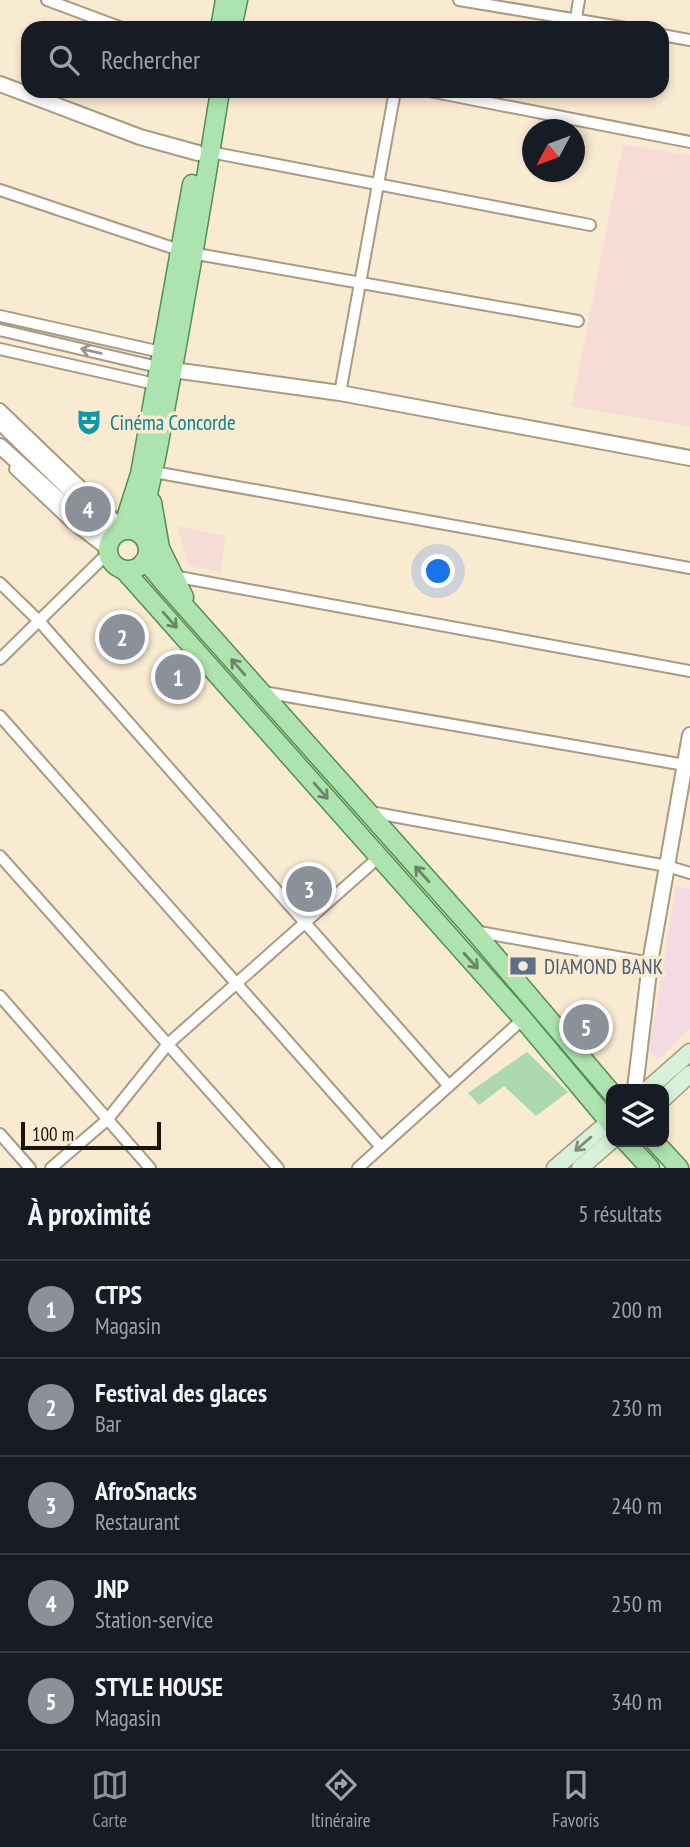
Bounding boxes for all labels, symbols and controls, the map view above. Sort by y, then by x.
search box [21,21,669,98]
icon: search [45,41,83,79]
text: Rechercher [101,43,200,76]
north arrow [522,119,585,182]
one-way arrow [80,344,103,358]
theatre icon: Cinéma Concorde [74,407,104,437]
place label: Cinéma Concorde [110,409,236,436]
pin: 4 [65,483,111,535]
your location [421,554,455,588]
pin: 2 [99,611,145,663]
one-way arrow [162,611,178,629]
pin: 1 [155,651,201,703]
one-way arrow [230,659,247,676]
one-way arrow [313,782,329,800]
pin: 3 [286,863,332,915]
one-way arrow [414,866,431,883]
bank icon: DIAMOND BANK [508,951,538,981]
one-way arrow [463,952,480,969]
place label: DIAMOND BANK [544,953,663,980]
pin: 5 [563,1001,609,1053]
map controls [606,1084,669,1147]
button: layers [606,1084,669,1147]
scale bar [21,1119,161,1151]
text: 100 m [32,1122,74,1146]
one-way arrow [574,1136,592,1152]
text: À proximité [28,1194,151,1233]
text: 5 résultats [578,1199,662,1228]
text: CTPS [95,1278,142,1311]
text: 1 [46,1295,57,1324]
text: 200 m [611,1295,662,1324]
text: Magasin [95,1311,161,1340]
text: Festival des glaces [95,1376,267,1409]
text: 2 [46,1393,57,1422]
text: 230 m [611,1393,662,1422]
text: Bar [95,1409,121,1438]
text: AfroSnacks [95,1474,197,1507]
text: 3 [46,1491,57,1520]
text: 240 m [611,1491,662,1520]
text: Restaurant [95,1507,180,1536]
text: JNP [95,1572,129,1605]
text: 4 [46,1589,57,1618]
text: 250 m [611,1589,662,1618]
text: Station-service [95,1605,213,1634]
text: STYLE HOUSE [95,1670,223,1703]
text: 5 [46,1687,57,1716]
text: 340 m [611,1687,662,1716]
text: Magasin [95,1703,161,1732]
tab: Carte [91,1766,129,1832]
tab: Itinéraire [311,1766,371,1832]
tab: Favoris [552,1766,599,1832]

